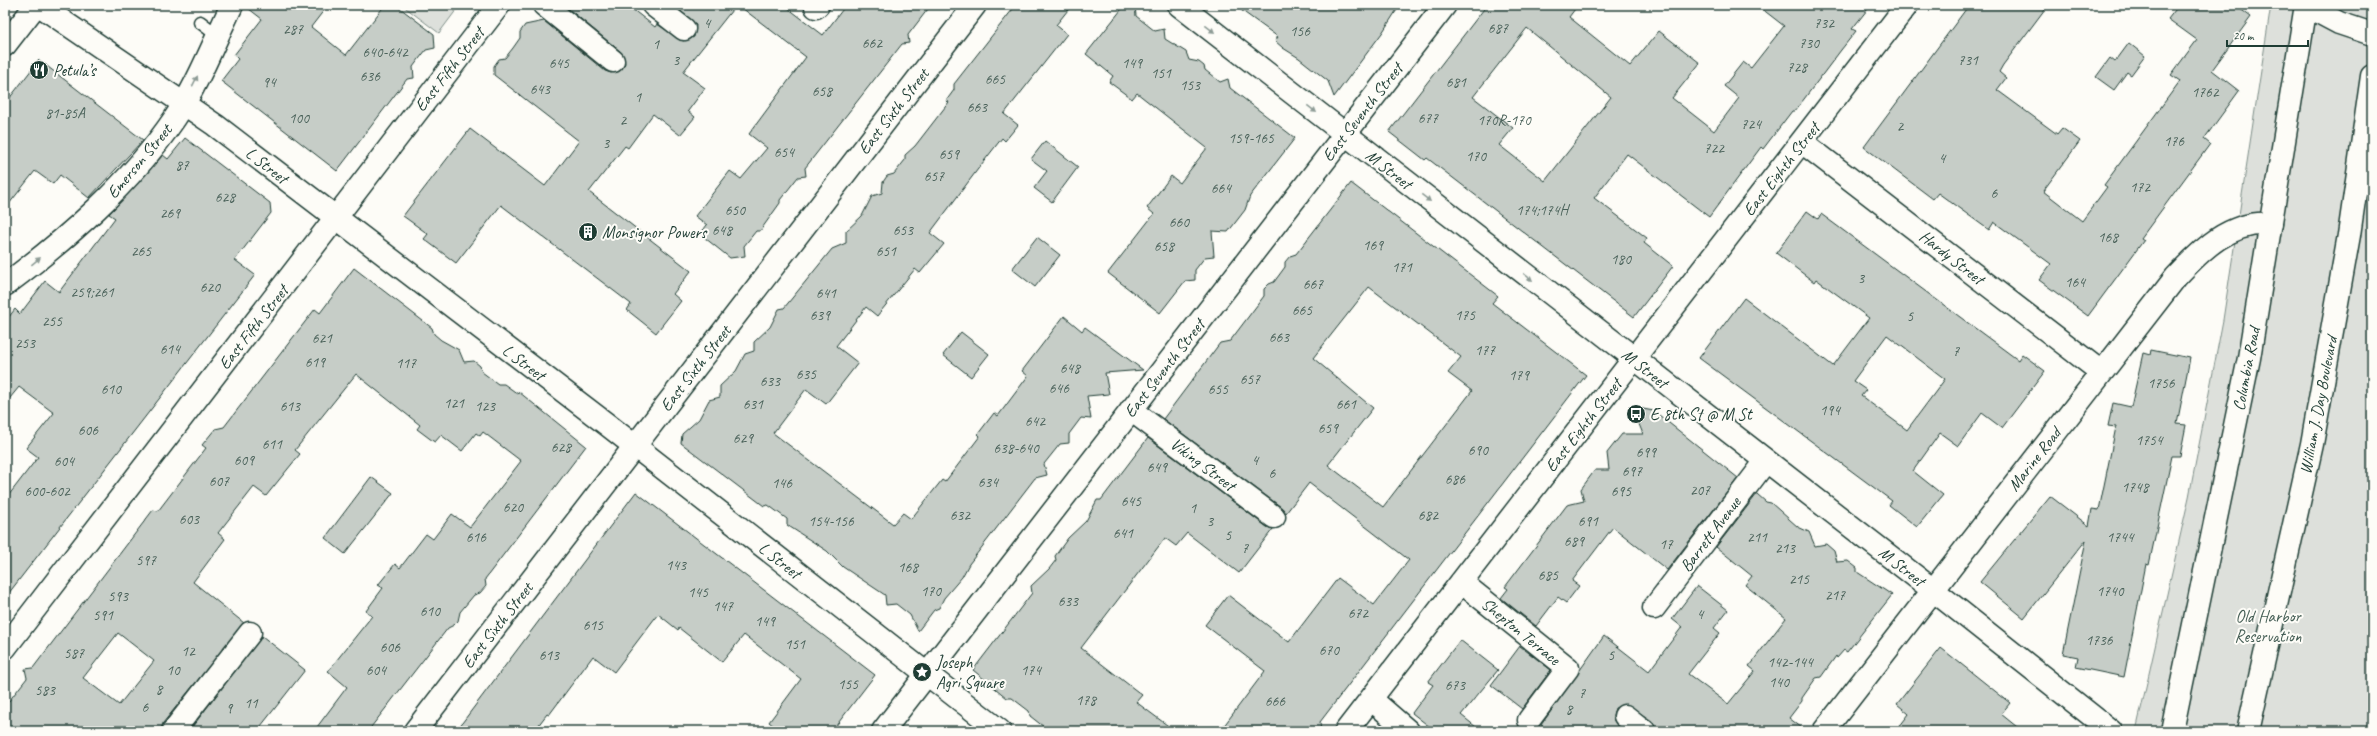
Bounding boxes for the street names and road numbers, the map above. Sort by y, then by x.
street label: East Fifth Street [410,21,490,116]
street label: East Seventh Street [1317,57,1409,166]
street label: East Sixth Street [853,62,935,159]
street label: East Eighth Street [1738,117,1826,220]
street label: Emerson Street [102,118,178,203]
street label: L Street [241,142,294,190]
street label: M Street [1361,145,1418,195]
street label: Hardy Street [1915,226,1990,291]
street label: East Fifth Street [214,279,294,374]
street label: East Seventh Street [1119,313,1211,422]
street label: East Sixth Street [655,319,737,416]
street label: Columbia Road [2228,323,2265,412]
street label: William J. Day Boulevard [2295,331,2343,476]
street label: L Street [498,340,551,387]
street label: M Street [1617,344,1674,394]
street label: East Eighth Street [1540,373,1628,476]
street label: Marine Road [2003,422,2067,495]
street label: Viking Street [1166,433,1241,497]
street label: Barrett Avenue [1675,491,1746,576]
street label: L Street [754,537,807,585]
street label: M Street [1874,542,1931,592]
street label: East Sixth Street [457,576,539,673]
street label: Shepton Terrace [1477,593,1565,670]

